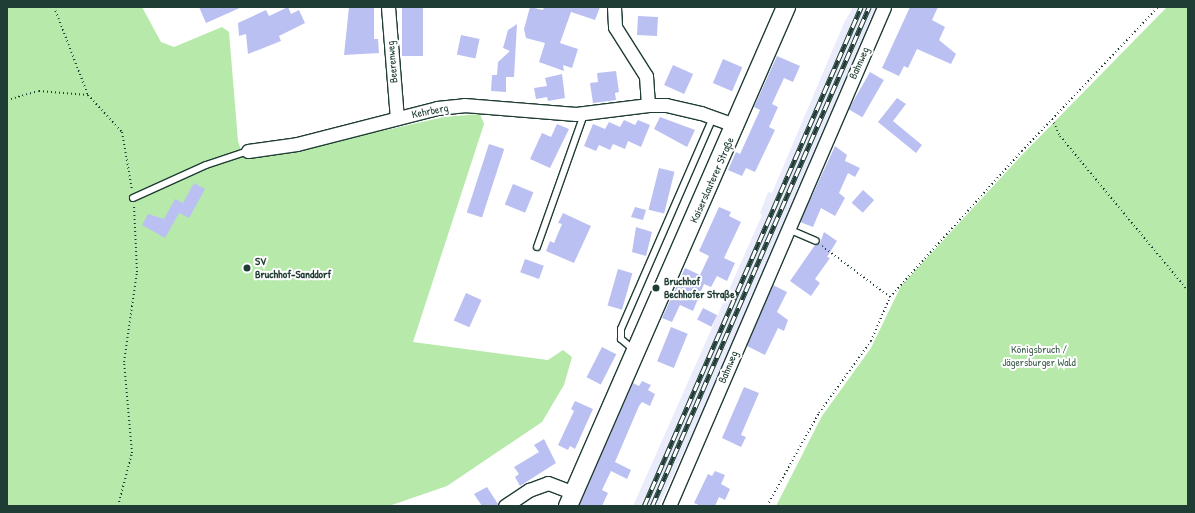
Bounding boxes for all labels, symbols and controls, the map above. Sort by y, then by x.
street label: Beerenweg [384,40,400,84]
street label: Bahnweg [846,45,872,81]
street label: Kehrberg [411,101,449,121]
street label: Kaiserslauterer Straße [687,135,737,225]
place label: SV Bruchhof-Sanddorf [255,255,331,281]
marker: SV Bruchhof-Sanddorf [242,263,252,273]
place label: Bruchhof Bechhofer Straße [664,275,735,301]
marker: Bruchhof Bechhofer Straße [651,283,661,293]
park label: Königsbruch / Jägersburger Wald [1002,343,1076,369]
street label: Bahnweg [715,349,741,385]

